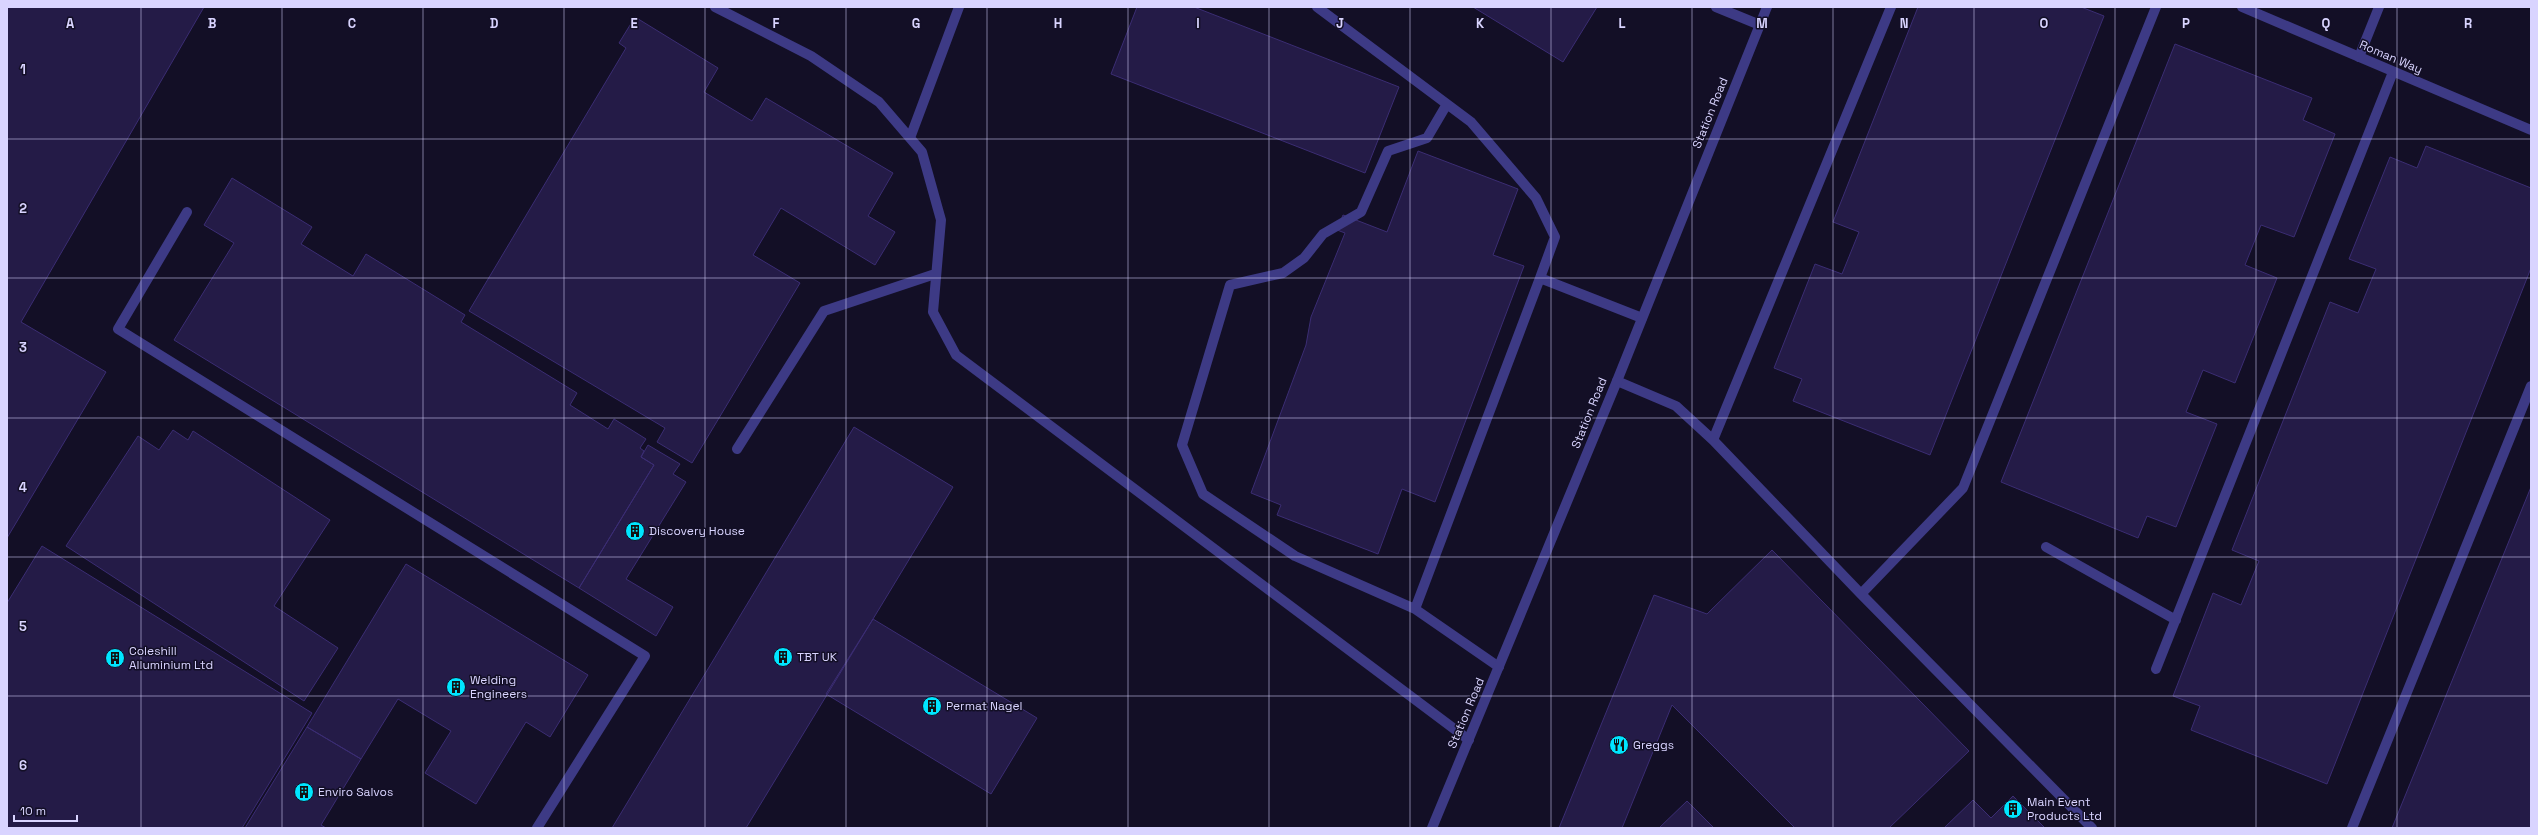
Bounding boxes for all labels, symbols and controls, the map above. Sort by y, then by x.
text: A [66,15,75,32]
text: B [208,15,217,32]
text: C [348,15,356,32]
text: D [490,15,499,32]
text: E [630,15,638,32]
text: F [773,15,780,32]
text: G [912,15,920,32]
text: H [1054,15,1062,32]
text: I [1196,15,1200,32]
text: J [1336,15,1344,32]
text: K [1476,15,1485,32]
text: L [1618,15,1626,32]
text: M [1756,15,1768,32]
text: N [1900,15,1908,32]
text: O [2040,15,2049,32]
text: P [2182,15,2190,32]
text: Q [2322,15,2331,32]
text: R [2464,15,2472,32]
street label: Roman Way [2357,37,2425,77]
text: 1 [20,61,26,78]
street label: Station Road [1689,75,1731,151]
text: 2 [19,200,27,217]
text: 3 [19,339,27,356]
street label: Station Road [1568,375,1610,451]
text: 4 [19,479,27,496]
building icon: Discovery House [624,520,646,542]
place label: Discovery House [649,523,745,539]
text: 5 [19,618,27,635]
place label: Coleshill Alluminium Ltd [129,643,213,673]
building icon: TBT UK [772,646,794,668]
building icon: Coleshill Alluminium Ltd [104,647,126,669]
place label: TBT UK [797,649,838,665]
place label: Welding Engineers [470,672,527,702]
street label: Station Road [1444,675,1488,751]
building icon: Welding Engineers [445,676,467,698]
building icon: Permat Nagel [921,695,943,717]
place label: Permat Nagel [946,698,1023,714]
restaurant icon: Greggs [1608,734,1630,756]
place label: Greggs [1633,737,1674,753]
text: 6 [19,757,27,774]
building icon: Enviro Salvos [293,781,315,803]
place label: Enviro Salvos [318,784,393,800]
place label: Main Event Products Ltd [2027,794,2102,824]
scale bar [14,797,77,823]
building icon: Main Event Products Ltd [2002,798,2024,820]
text: 10 m [20,803,46,819]

